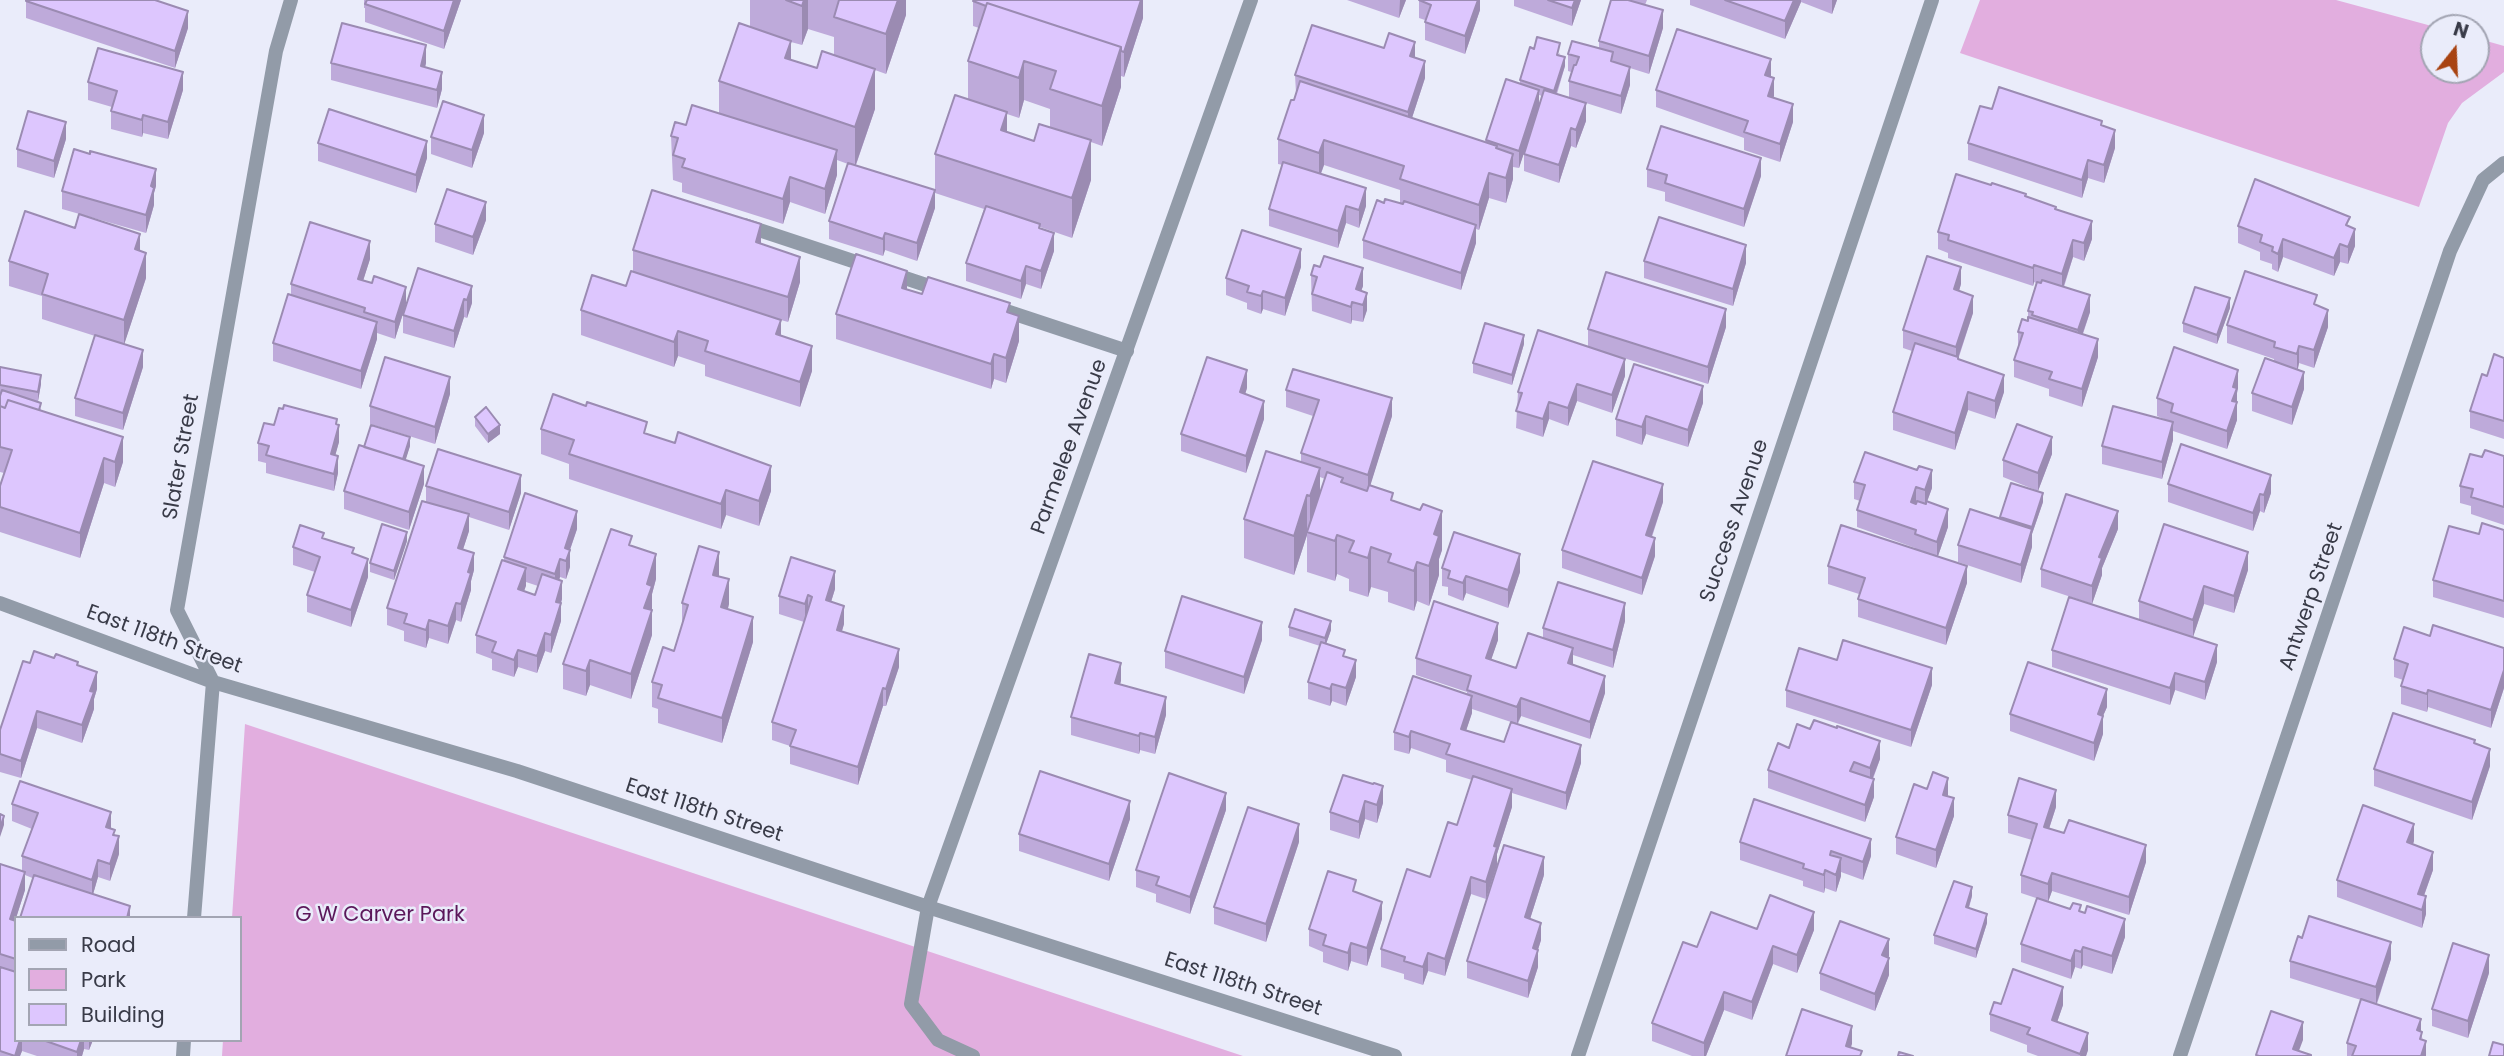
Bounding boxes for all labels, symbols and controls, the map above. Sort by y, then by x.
north arrow [2420,14,2490,84]
text: N [2450,15,2472,46]
street label: Parmelee Avenue [1027,356,1113,538]
street label: Slater Street [159,392,205,522]
street label: Success Avenue [1695,436,1775,606]
street label: Antwerp Street [2275,520,2349,674]
street label: East 118th Street [83,600,245,680]
street label: East 118th Street [622,774,786,848]
park label: G W Carver Park [295,903,465,929]
legend [14,916,242,1042]
text: Road [81,930,136,959]
street label: East 118th Street [1161,948,1325,1022]
text: Park [81,965,126,994]
text: Building [81,1000,165,1029]

